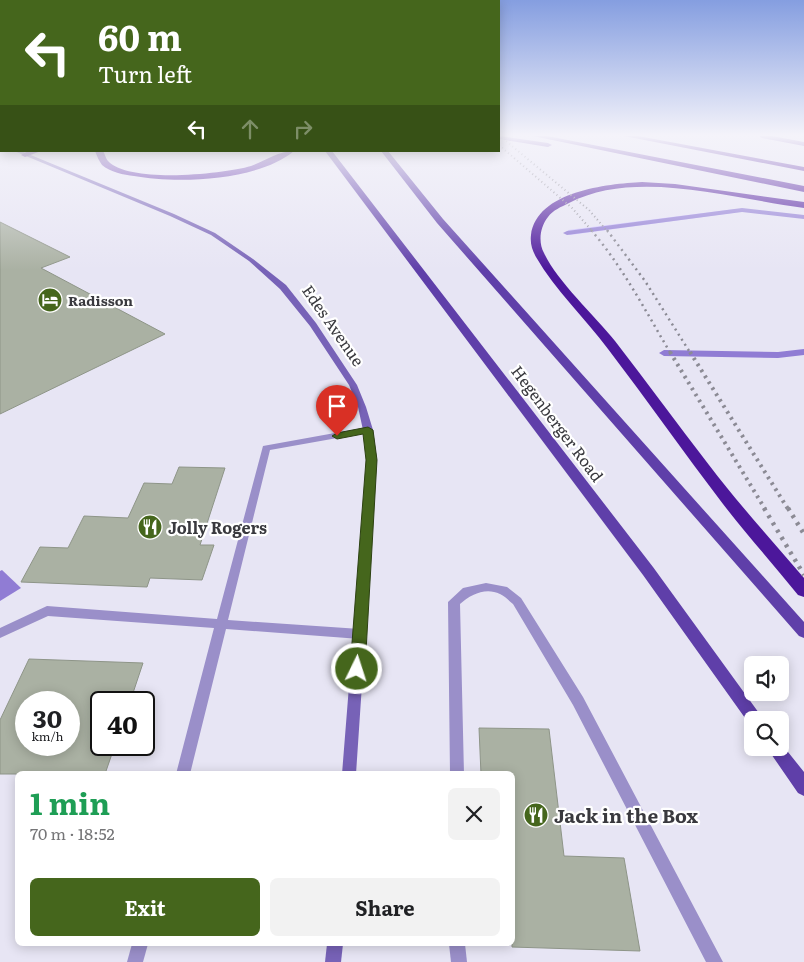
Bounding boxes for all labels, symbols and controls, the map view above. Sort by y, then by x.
text: 60 m [98,10,182,62]
icon: left [15,20,80,85]
text: Turn left [98,57,192,90]
icon: left [183,115,211,143]
icon: ahead [236,115,264,143]
icon: right [289,115,317,143]
street label: Edes Avenue [297,279,371,371]
hotel icon: Radisson [37,287,63,313]
place label: Radisson [68,290,133,310]
street label: Hegenberger Road [506,360,610,486]
pin [316,385,358,436]
icon: arrive [323,392,351,420]
restaurant icon: Jolly Rogers [137,514,163,540]
place label: Jolly Rogers [168,515,267,539]
position arrow [330,642,382,694]
map controls [744,656,789,756]
button: sound [744,656,789,701]
speed limit sign: 40 [90,691,155,756]
text: 30 [33,699,62,736]
button: search [744,711,789,756]
text: km/h [32,727,63,745]
text: 1 min [30,780,110,824]
button: close [448,788,500,840]
place label: Jack in the Box [554,801,699,829]
restaurant icon: Jack in the Box [523,802,549,828]
text: 70 m · 18:52 [30,821,115,845]
button: Exit [30,878,260,936]
button: Share [270,878,500,936]

